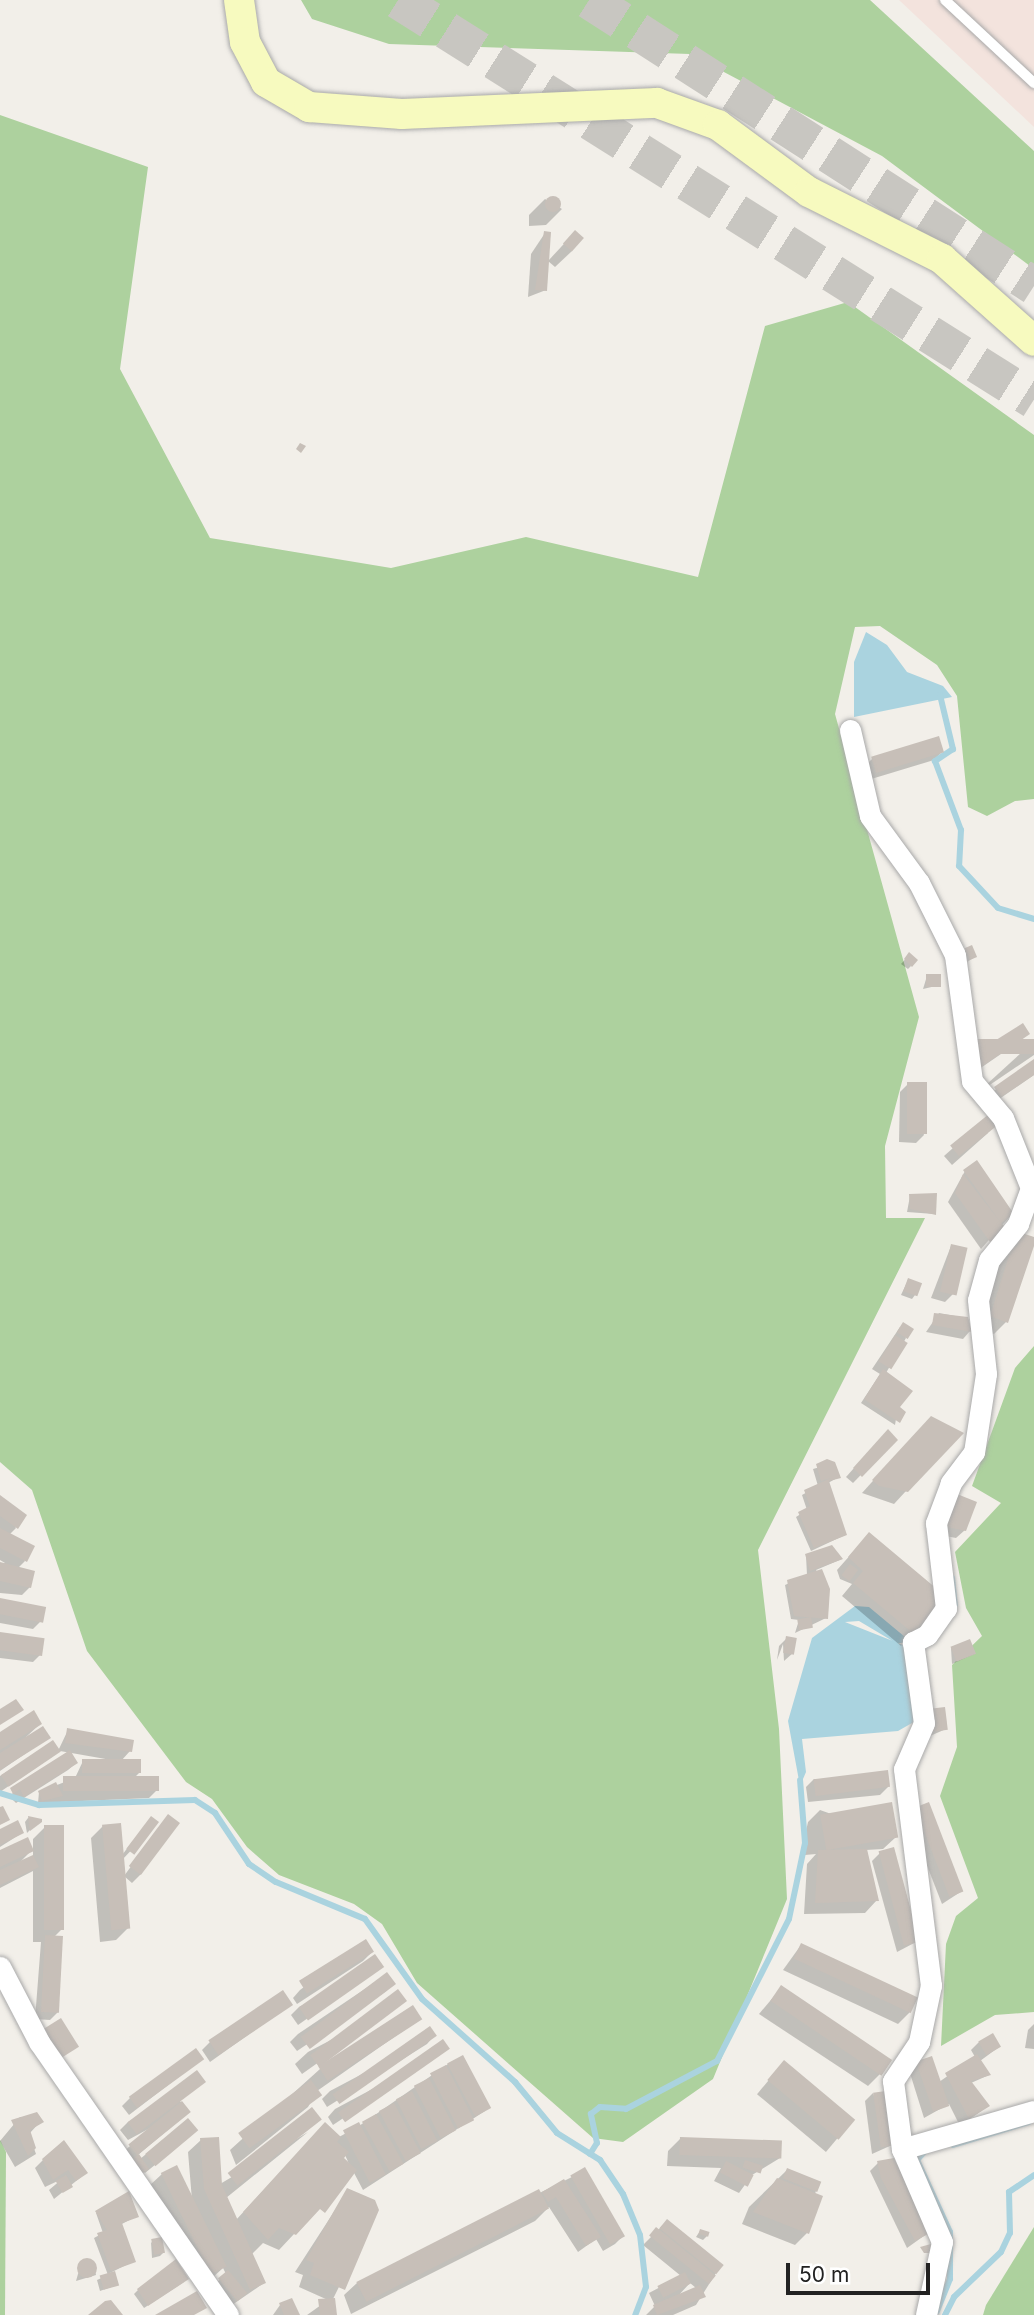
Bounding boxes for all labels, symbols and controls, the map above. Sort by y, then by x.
scale bar [789,2248,932,2292]
text: 50 m [799,2262,849,2287]

